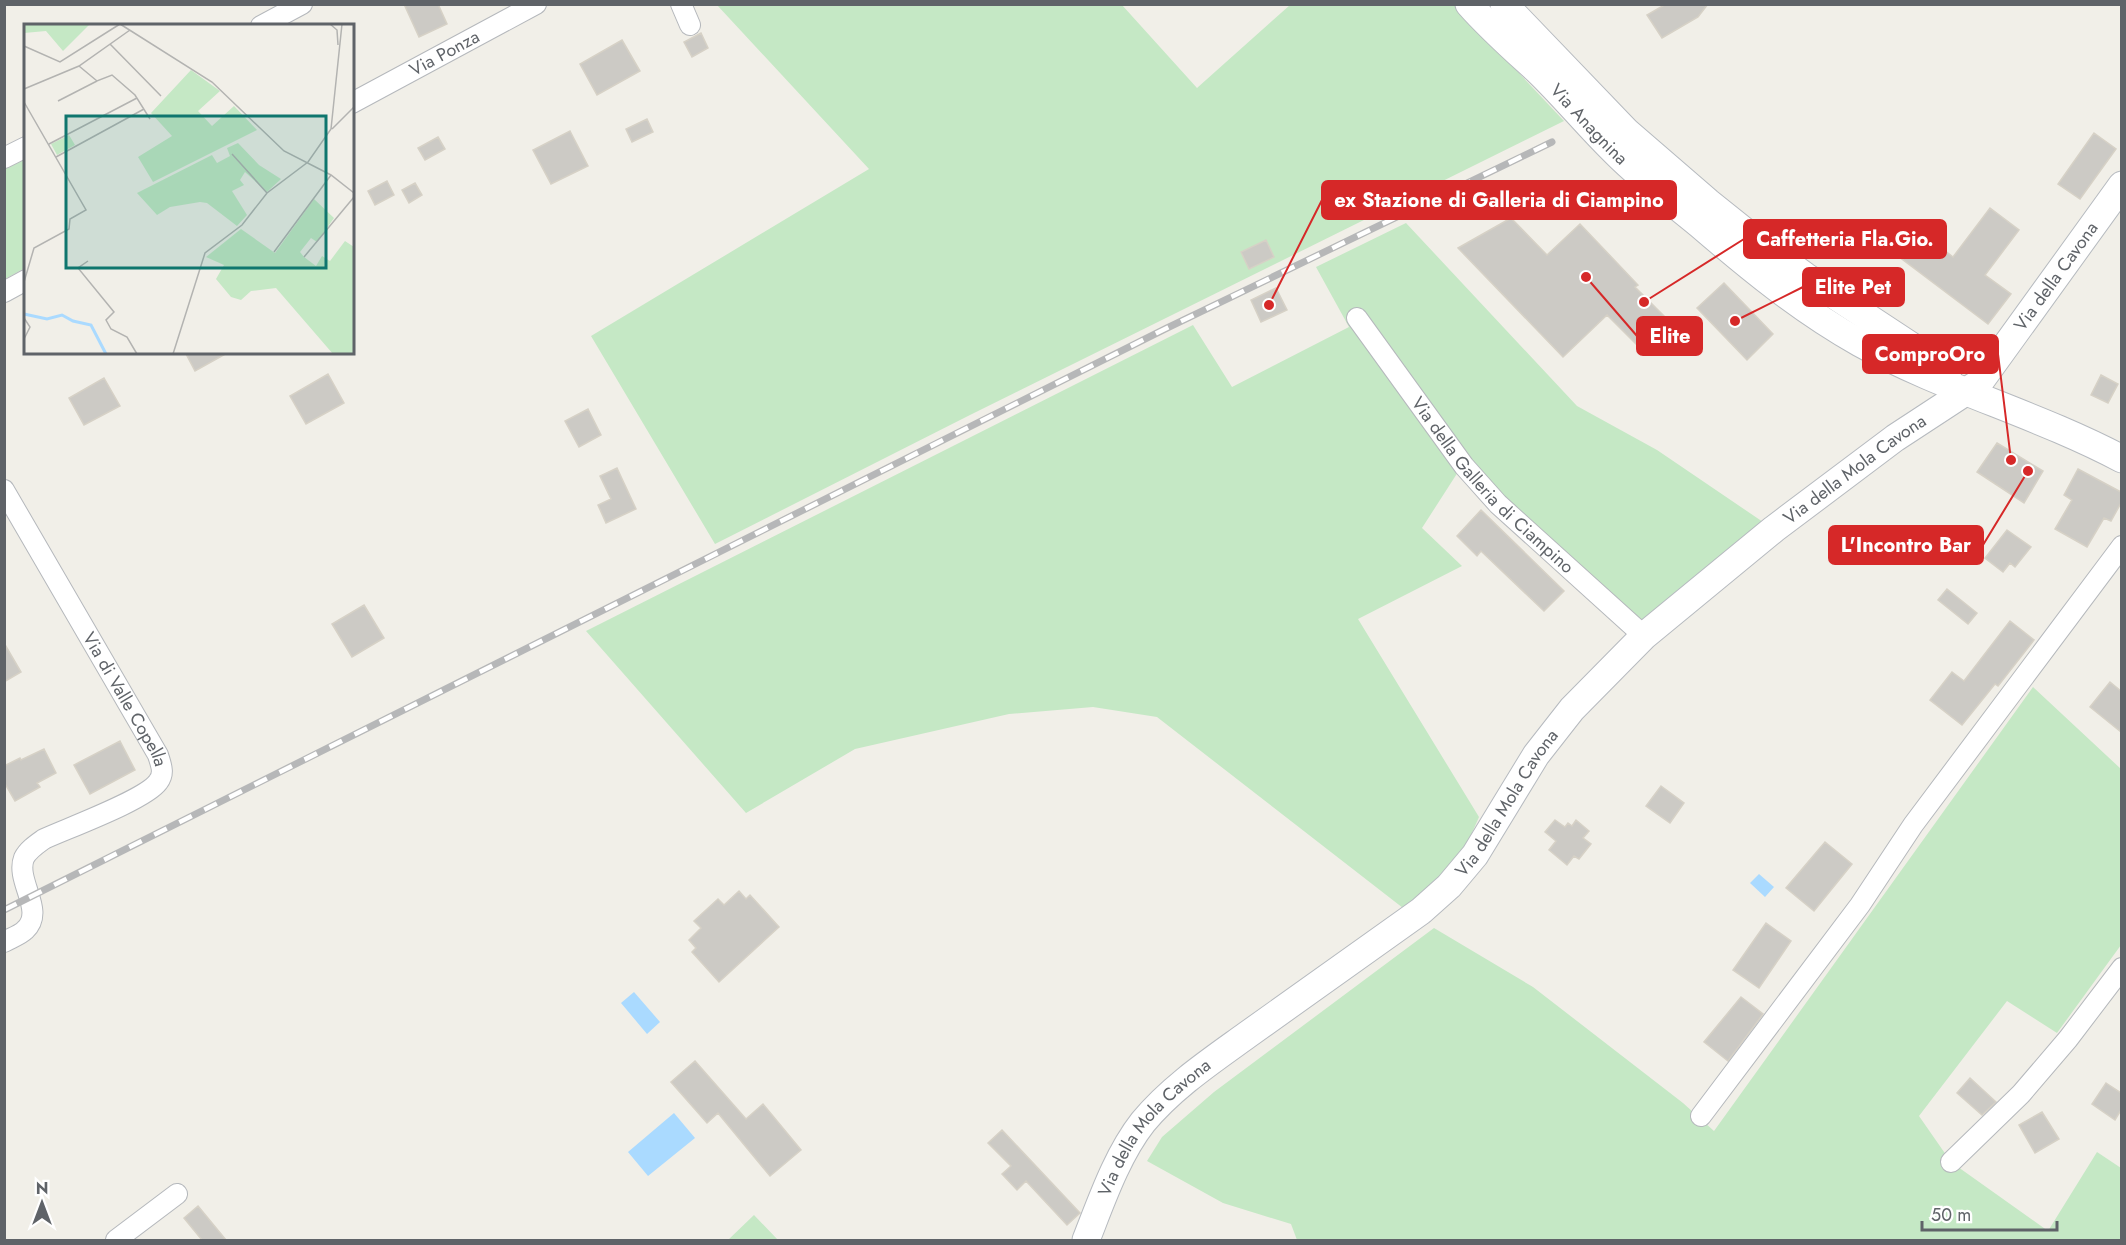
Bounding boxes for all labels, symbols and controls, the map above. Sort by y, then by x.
inset map [24,24,354,354]
street label: Via Ponza [405,24,484,83]
street label: Via Anagnina [1544,78,1634,171]
callout: ex Stazione di Galleria di Ciampino [1322,181,1676,219]
text: ex Stazione di Galleria di Ciampino [1334,186,1664,215]
street label: Via della Cavona [2008,216,2104,336]
callout: Caffetteria Fla.Gio. [1744,220,1946,258]
text: Caffetteria Fla.Gio. [1756,225,1934,254]
callout: Elite Pet [1803,268,1904,306]
text: Elite Pet [1815,273,1892,302]
callout: Elite [1637,317,1702,355]
text: Elite [1650,322,1690,351]
callout: ComproOro [1863,335,1998,373]
text: ComproOro [1875,340,1985,369]
street label: Via della Galleria di Ciampino [1405,391,1580,580]
street label: Via della Mola Cavona [1778,408,1931,531]
callout: L'Incontro Bar [1829,526,1983,564]
text: L'Incontro Bar [1841,531,1972,560]
street label: Via di Valle Copella [76,627,174,770]
street label: Via della Mola Cavona [1449,724,1564,883]
street label: Via della Mola Cavona [1092,1052,1216,1200]
north arrow [12,1173,72,1233]
text: N [36,1177,48,1200]
scale bar [1922,1194,2057,1232]
text: 50 m [1931,1202,1971,1228]

